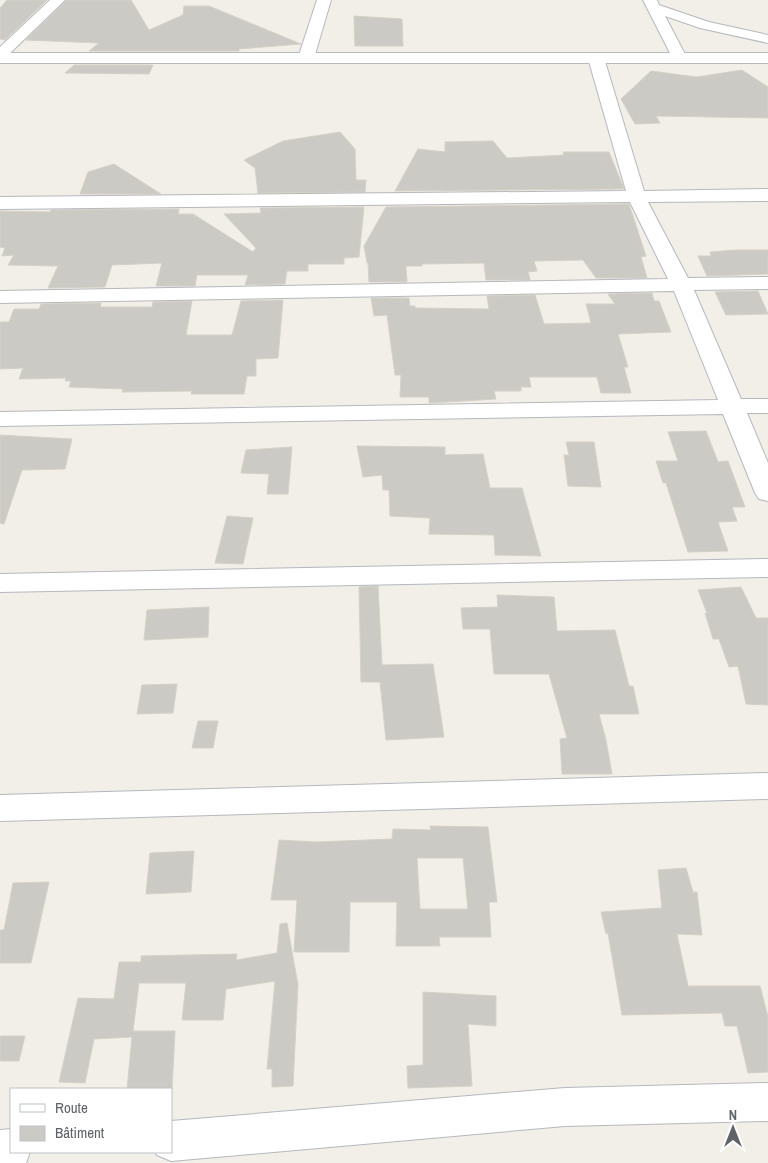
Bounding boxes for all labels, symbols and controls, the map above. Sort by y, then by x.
legend [10,1088,172,1153]
text: Route [55,1097,88,1118]
north arrow [708,1103,758,1153]
text: N [729,1106,737,1124]
text: Bâtiment [55,1122,105,1143]

